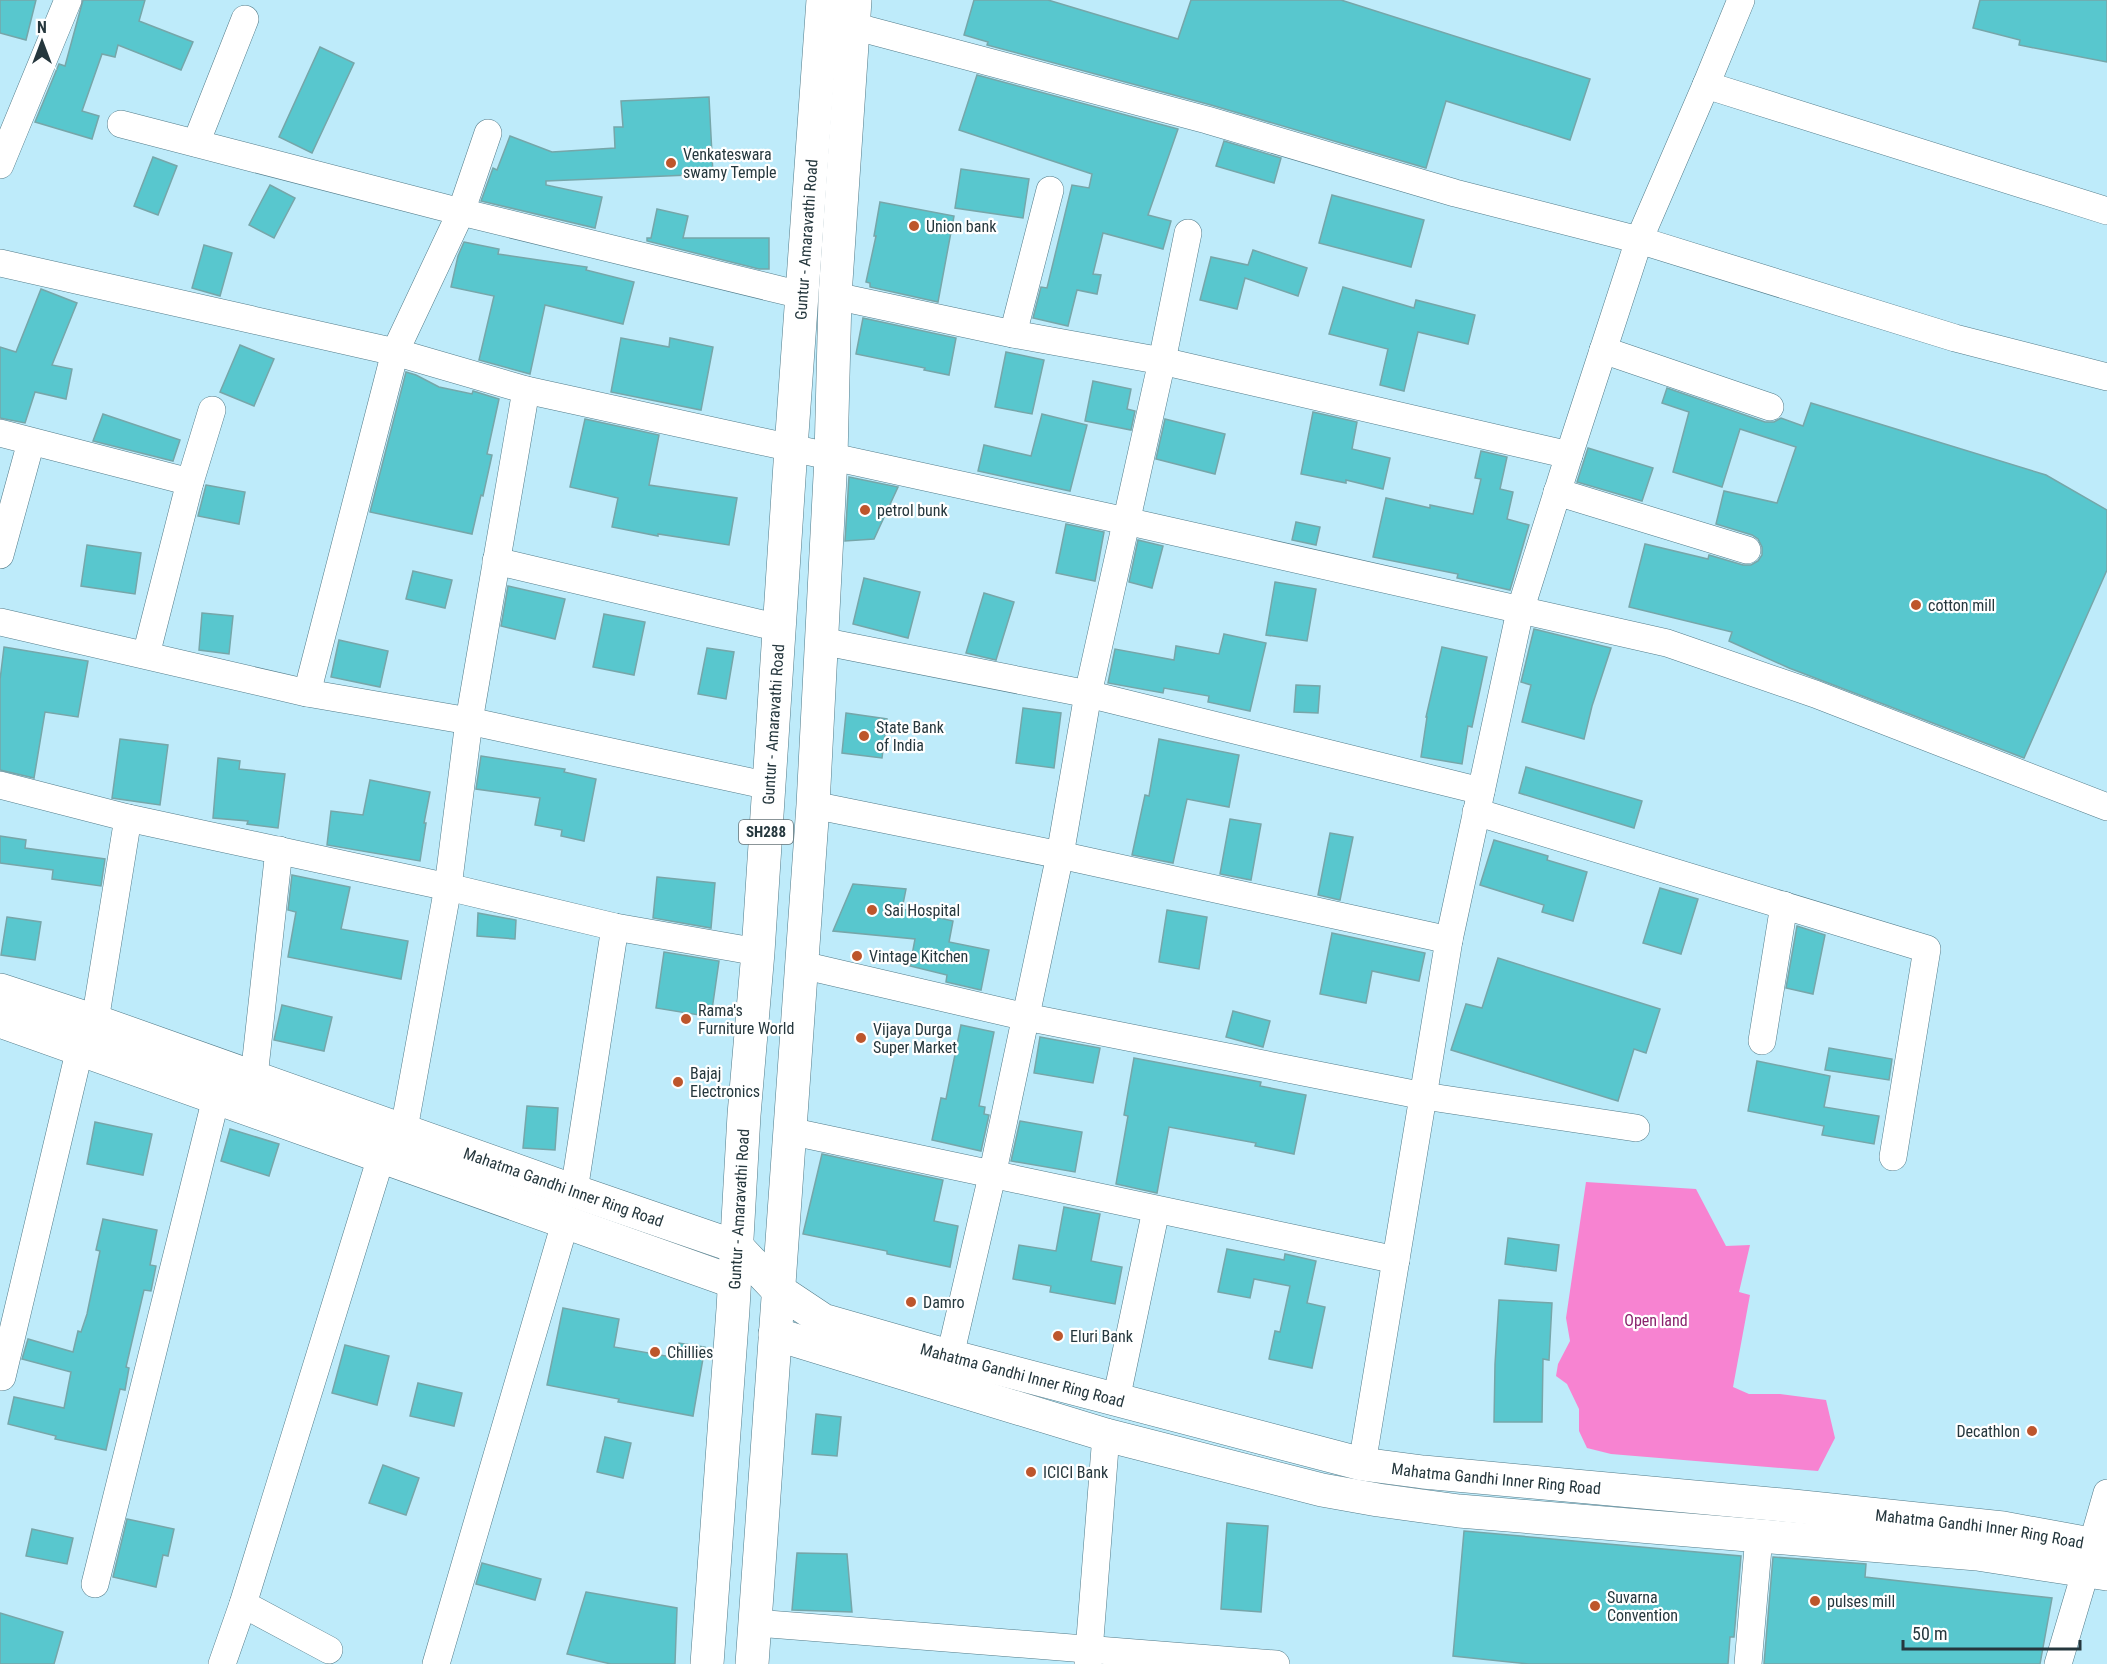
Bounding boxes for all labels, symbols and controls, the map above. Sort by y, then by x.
north arrow [12,12,72,72]
text: N [37,18,47,37]
place label: Venkateswara swamy Temple [683,145,777,182]
marker: Venkateswara swamy Temple [664,156,678,170]
street label: Guntur - Amaravathi Road [791,159,822,320]
place label: Union bank [926,217,997,236]
marker: Union bank [907,219,921,233]
place label: petrol bunk [877,501,949,520]
marker: petrol bunk [858,503,872,517]
place label: cotton mill [1928,596,1995,615]
marker: cotton mill [1909,598,1923,612]
street label: Guntur - Amaravathi Road [759,643,788,805]
place label: State Bank of India [876,718,945,755]
marker: State Bank of India [857,729,871,743]
road number: SH288 [739,820,793,844]
place label: Sai Hospital [884,901,960,920]
marker: Sai Hospital [865,903,879,917]
place label: Vintage Kitchen [869,947,968,966]
marker: Vintage Kitchen [850,949,864,963]
place label: Rama's Furniture World [698,1001,794,1038]
marker: Rama's Furniture World [679,1012,693,1026]
place label: Vijaya Durga Super Market [873,1020,957,1057]
marker: Vijaya Durga Super Market [854,1031,868,1045]
place label: Bajaj Electronics [690,1064,760,1101]
marker: Bajaj Electronics [671,1075,685,1089]
street label: Guntur - Amaravathi Road [725,1128,753,1290]
street label: Mahatma Gandhi Inner Ring Road [461,1144,666,1231]
place label: Damro [923,1293,965,1312]
marker: Damro [904,1295,918,1309]
park label: Open land [1624,1311,1688,1330]
place label: Eluri Bank [1070,1327,1134,1346]
marker: Eluri Bank [1051,1329,1065,1343]
street label: Mahatma Gandhi Inner Ring Road [918,1339,1127,1411]
place label: Chillies [667,1343,713,1362]
marker: Chillies [648,1345,662,1359]
place label: Decathlon [1956,1422,2020,1441]
marker: Decathlon [2025,1424,2039,1438]
street label: Mahatma Gandhi Inner Ring Road [1390,1459,1602,1498]
place label: ICICI Bank [1043,1463,1109,1482]
marker: ICICI Bank [1024,1465,1038,1479]
street label: Mahatma Gandhi Inner Ring Road [1874,1506,2085,1553]
place label: Suvarna Convention [1607,1588,1678,1625]
place label: pulses mill [1827,1592,1895,1611]
marker: pulses mill [1808,1594,1822,1608]
marker: Suvarna Convention [1588,1599,1602,1613]
scale bar [1903,1613,2080,1651]
text: 50 m [1912,1623,1947,1644]

